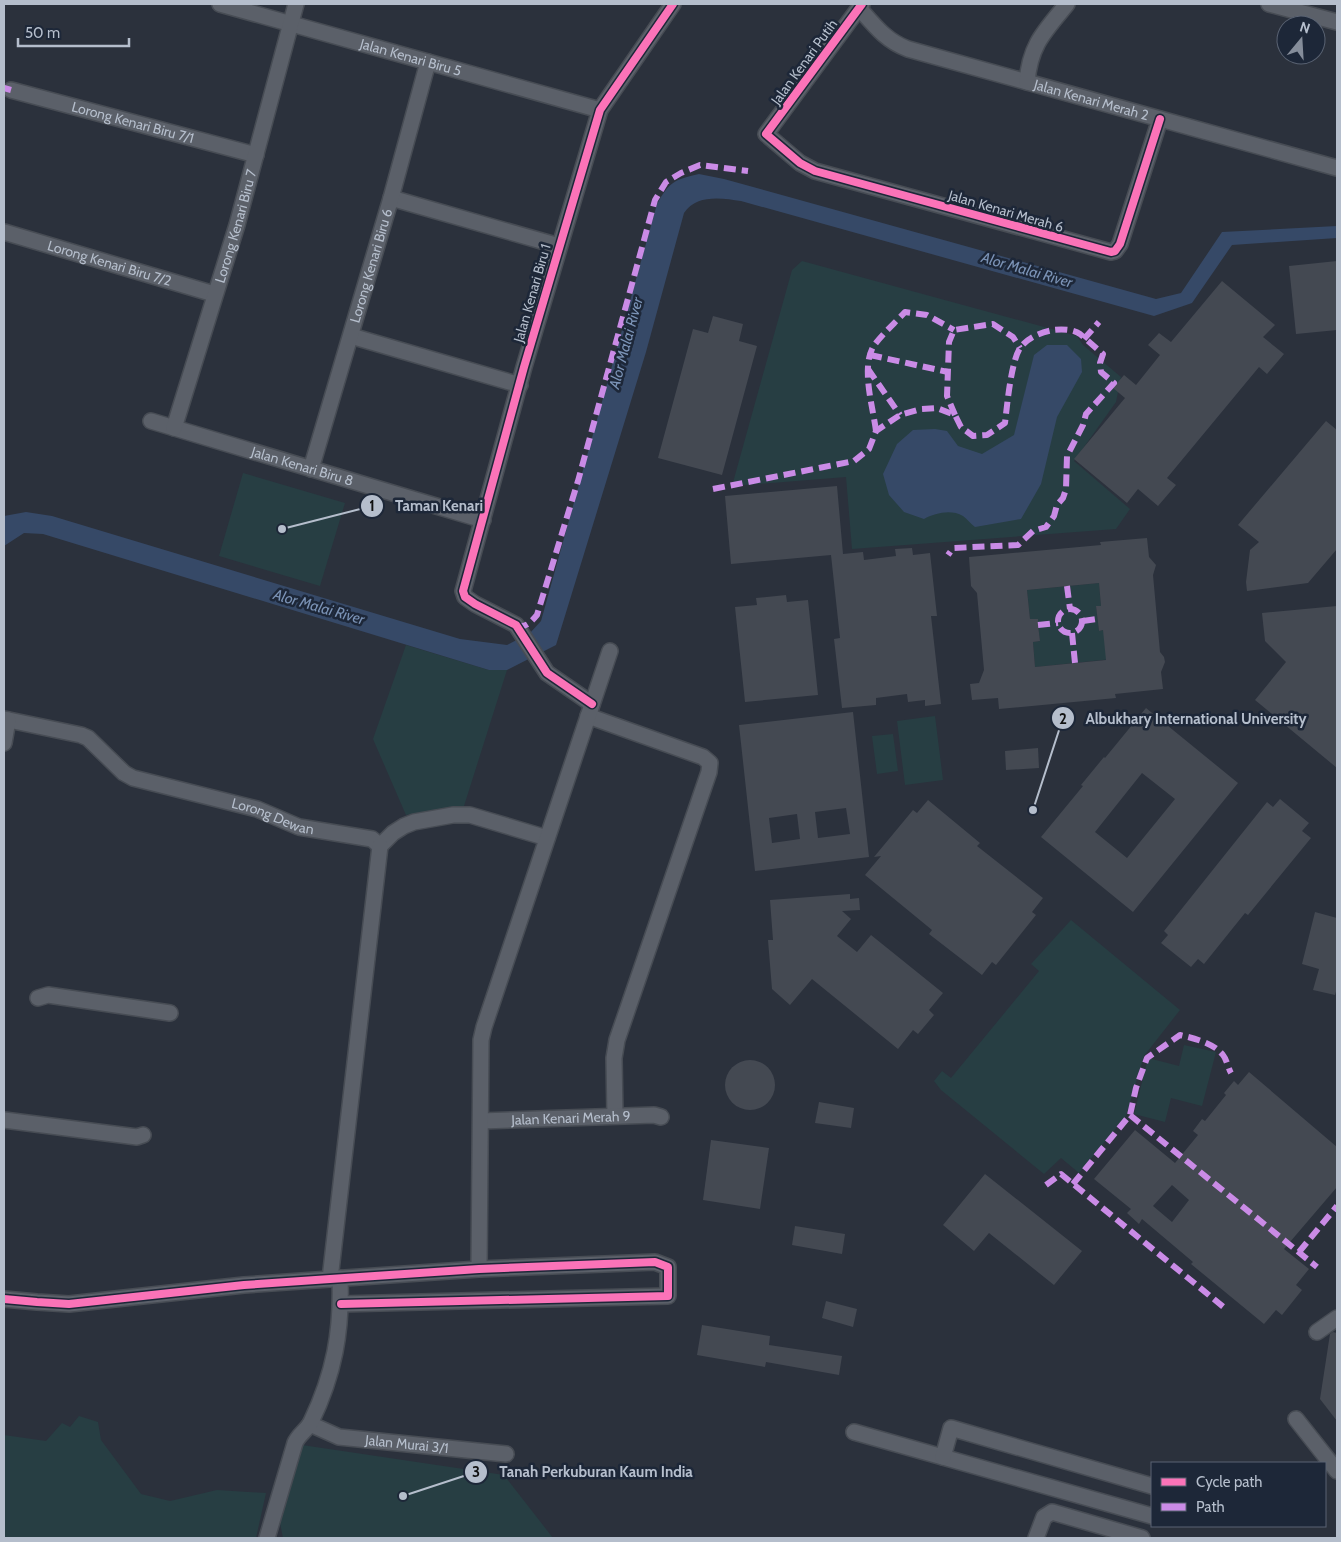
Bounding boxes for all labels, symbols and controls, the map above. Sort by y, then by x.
scale bar [18,15,129,47]
north arrow [1276,15,1326,65]
street label: Jalan Kenari Putih [766,16,841,109]
text: N [1298,18,1313,38]
text: 50 m [25,24,60,42]
street label: Jalan Kenari Biru 5 [357,34,464,80]
street label: Jalan Kenari Merah 2 [1031,75,1151,124]
street label: Lorong Kenari Biru 7/1 [70,97,196,147]
street label: Lorong Kenari Biru 7 [211,167,260,285]
street label: Jalan Kenari Merah 6 [945,186,1066,236]
street label: Lorong Kenari Biru 6 [346,206,396,325]
street label: Lorong Kenari Biru 7/2 [45,236,174,290]
street label: Jalan Kenari Biru 1 [509,242,555,345]
water label: Alor Malai River [978,248,1076,292]
water label: Alor Malai River [605,294,647,392]
street label: Jalan Kenari Biru 8 [248,442,356,490]
callout: Taman Kenari [360,491,493,521]
text: 1 [369,497,375,515]
text: Taman Kenari [395,497,483,515]
water label: Alor Malai River [270,585,368,629]
callout: Albukhary International University [1050,703,1316,733]
text: 2 [1059,710,1067,728]
text: Albukhary International University [1085,710,1307,728]
street label: Lorong Dewan [230,794,315,838]
street label: Jalan Kenari Merah 9 [510,1107,631,1129]
street label: Jalan Murai 3/1 [363,1431,449,1457]
callout: Tanah Perkuburan Kaum India [464,1457,702,1487]
legend [1151,1462,1326,1527]
text: 3 [472,1463,480,1481]
text: Tanah Perkuburan Kaum India [499,1463,693,1481]
text: Cycle path [1196,1473,1262,1491]
text: Path [1196,1498,1225,1516]

